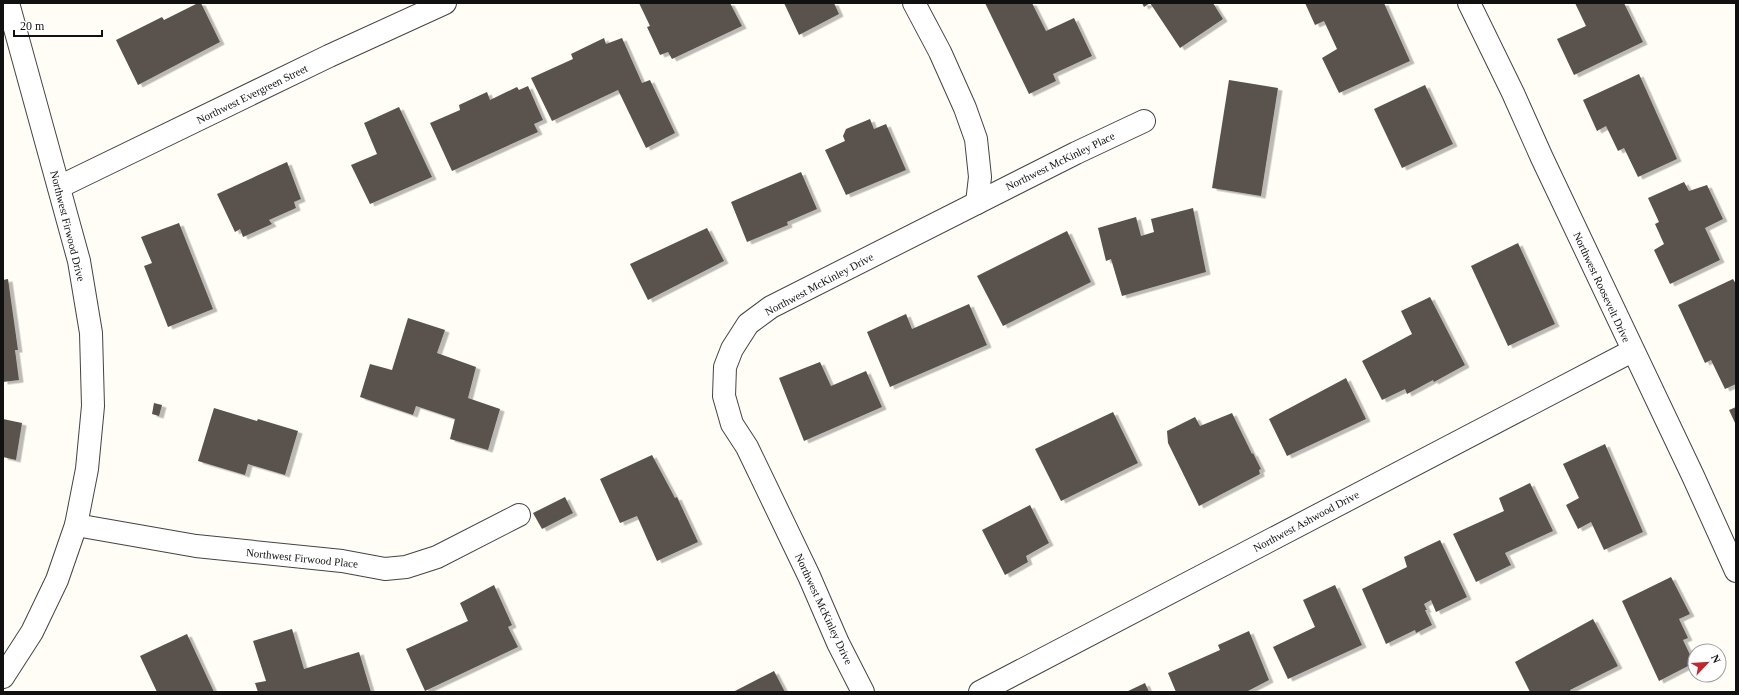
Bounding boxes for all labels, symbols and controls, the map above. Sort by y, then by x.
scale bar [14,12,102,38]
text: 20 m [20,19,45,33]
street label: Northwest Evergreen Street [195,62,309,126]
street label: Northwest McKinley Place [1004,129,1117,193]
street label: Northwest Firwood Drive [48,169,88,283]
street label: Northwest Roosevelt Drive [1571,230,1633,344]
street label: Northwest McKinley Drive [763,250,875,318]
street label: Northwest Ashwood Drive [1251,488,1361,554]
street label: Northwest Firwood Place [245,546,359,570]
street label: Northwest McKinley Drive [793,552,855,666]
north arrow [1687,643,1727,683]
text: N [1709,653,1723,665]

